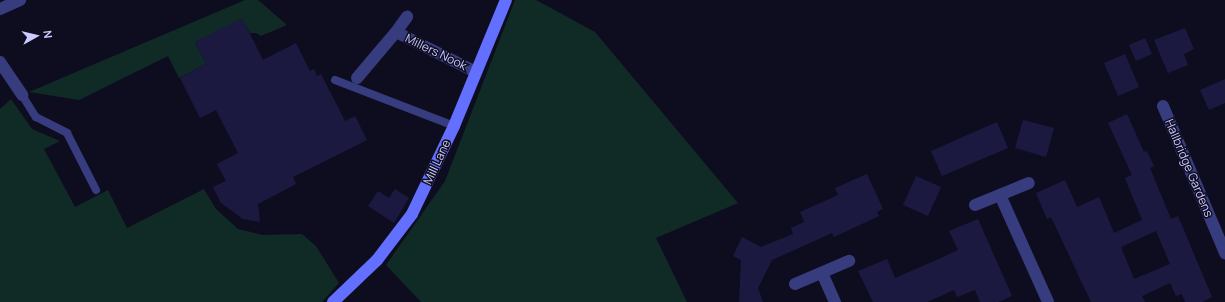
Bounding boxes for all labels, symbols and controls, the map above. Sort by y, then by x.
north arrow [16,16,56,56]
text: N [40,29,56,39]
street label: Millers Nook [403,31,469,73]
street label: Hallbridge Gardens [1162,117,1216,219]
street label: Mill Lane [420,137,454,187]

